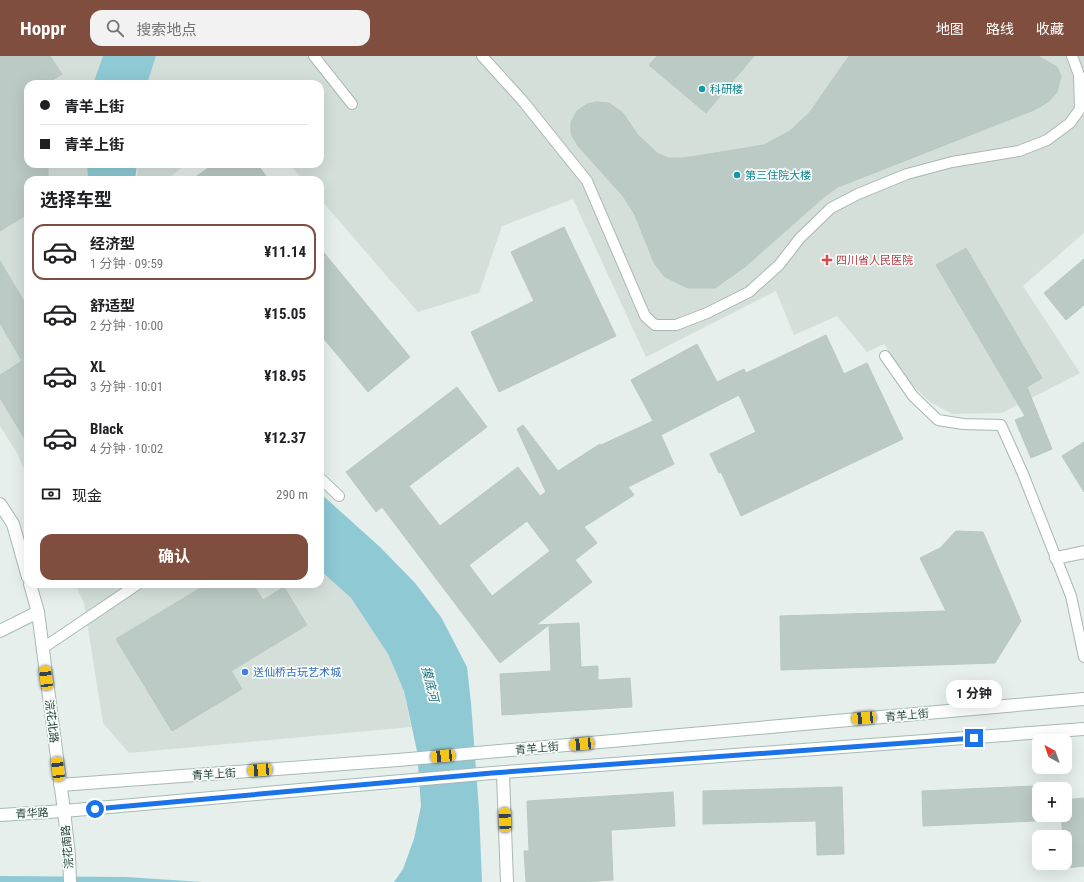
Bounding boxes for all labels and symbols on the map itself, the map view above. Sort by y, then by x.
place label: 科研楼 [710,83,743,96]
marker: 科研楼 [697,84,707,94]
place label: 第三住院大楼 [745,169,811,182]
marker: 第三住院大楼 [732,170,742,180]
marker: 四川省人民医院 [821,254,833,266]
place label: 四川省人民医院 [836,254,913,267]
car [39,665,53,691]
water label: 摸底河 [419,665,442,705]
place label: 送仙桥古玩艺术城 [253,666,341,679]
marker: 送仙桥古玩艺术城 [240,667,250,677]
callout: 1 分钟 [946,680,1002,708]
street label: 浣花北路 [42,698,61,744]
street label: 青羊上街 [885,707,930,724]
car [852,711,876,725]
route end [965,729,983,747]
north arrow [1032,734,1072,774]
car [570,737,594,751]
street label: 青羊上街 [515,740,560,757]
car [431,749,455,763]
car [51,756,65,782]
car [248,763,272,777]
street label: 青羊上街 [192,766,236,783]
route start [86,800,104,818]
street label: 青华路 [15,806,49,821]
car [499,808,511,832]
street label: 浣花南路 [59,824,76,869]

